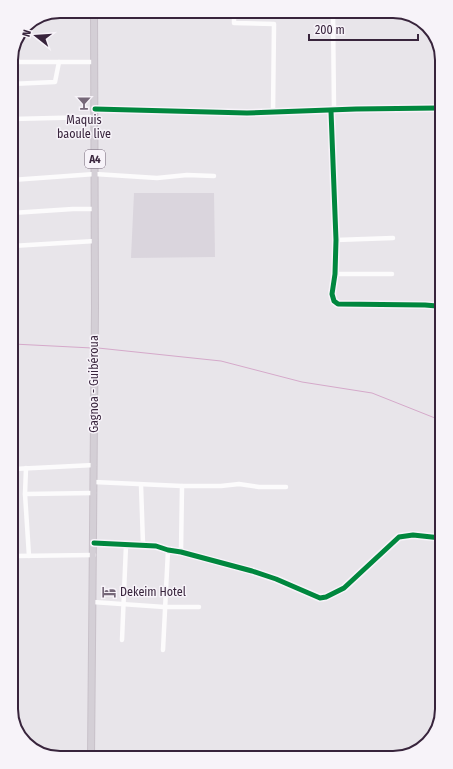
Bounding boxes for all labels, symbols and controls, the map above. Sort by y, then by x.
north arrow [16,16,56,56]
scale bar [309,16,418,42]
text: 200 m [315,23,345,37]
text: N [20,28,34,38]
bar icon: Maquis baoule live [76,95,92,111]
place label: Maquis baoule live [57,113,111,141]
road number: A4 [85,150,105,168]
street label: Gagnoa - Guibéroua [87,335,101,433]
hotel icon: Dekeim Hotel [101,584,117,600]
place label: Dekeim Hotel [120,585,186,599]

